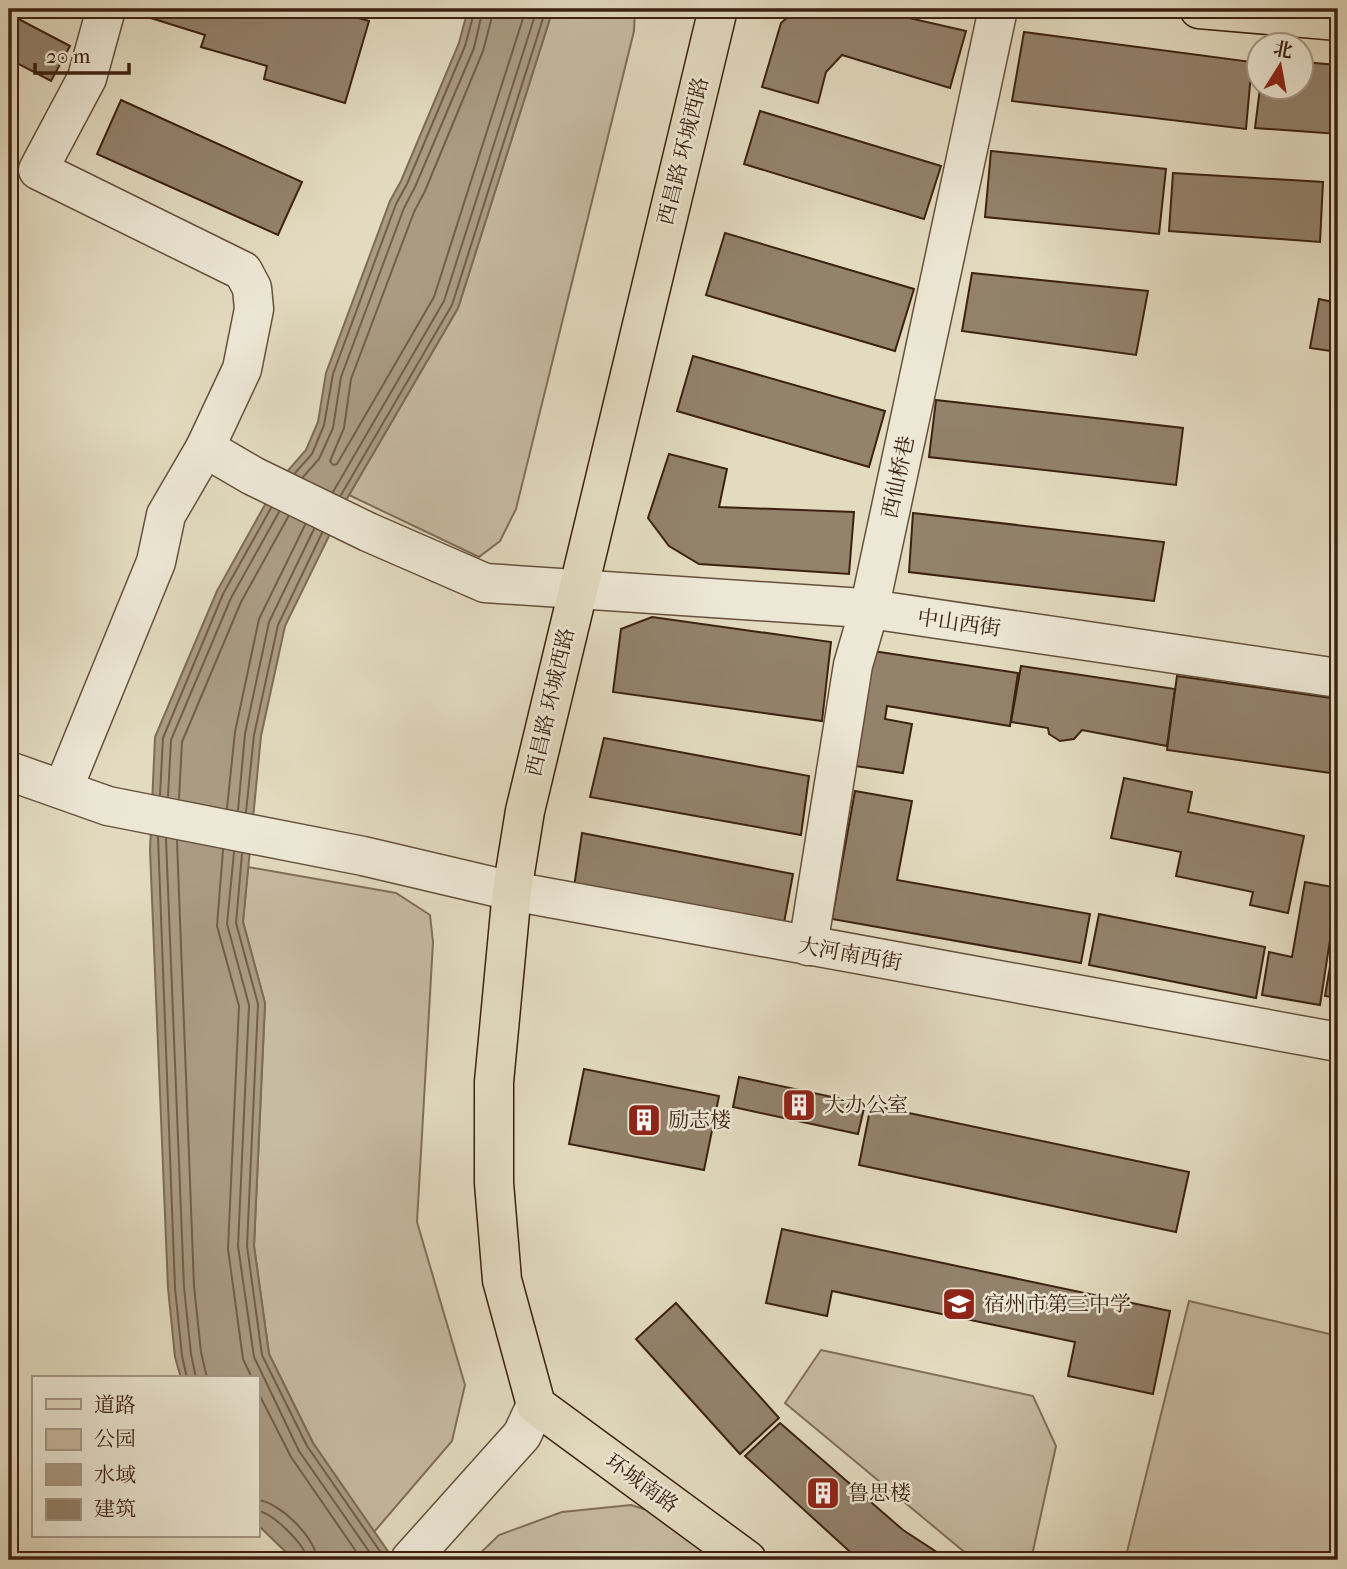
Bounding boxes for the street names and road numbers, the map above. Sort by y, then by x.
street label: 西昌路 环城西路 [653,75,713,227]
street label: 西仙桥巷 [878,433,918,521]
street label: 中山西街 [916,605,1002,641]
street label: 西昌路 环城西路 [521,625,579,779]
street label: 大河南西街 [796,933,904,975]
street label: 环城南路 [601,1449,683,1517]

